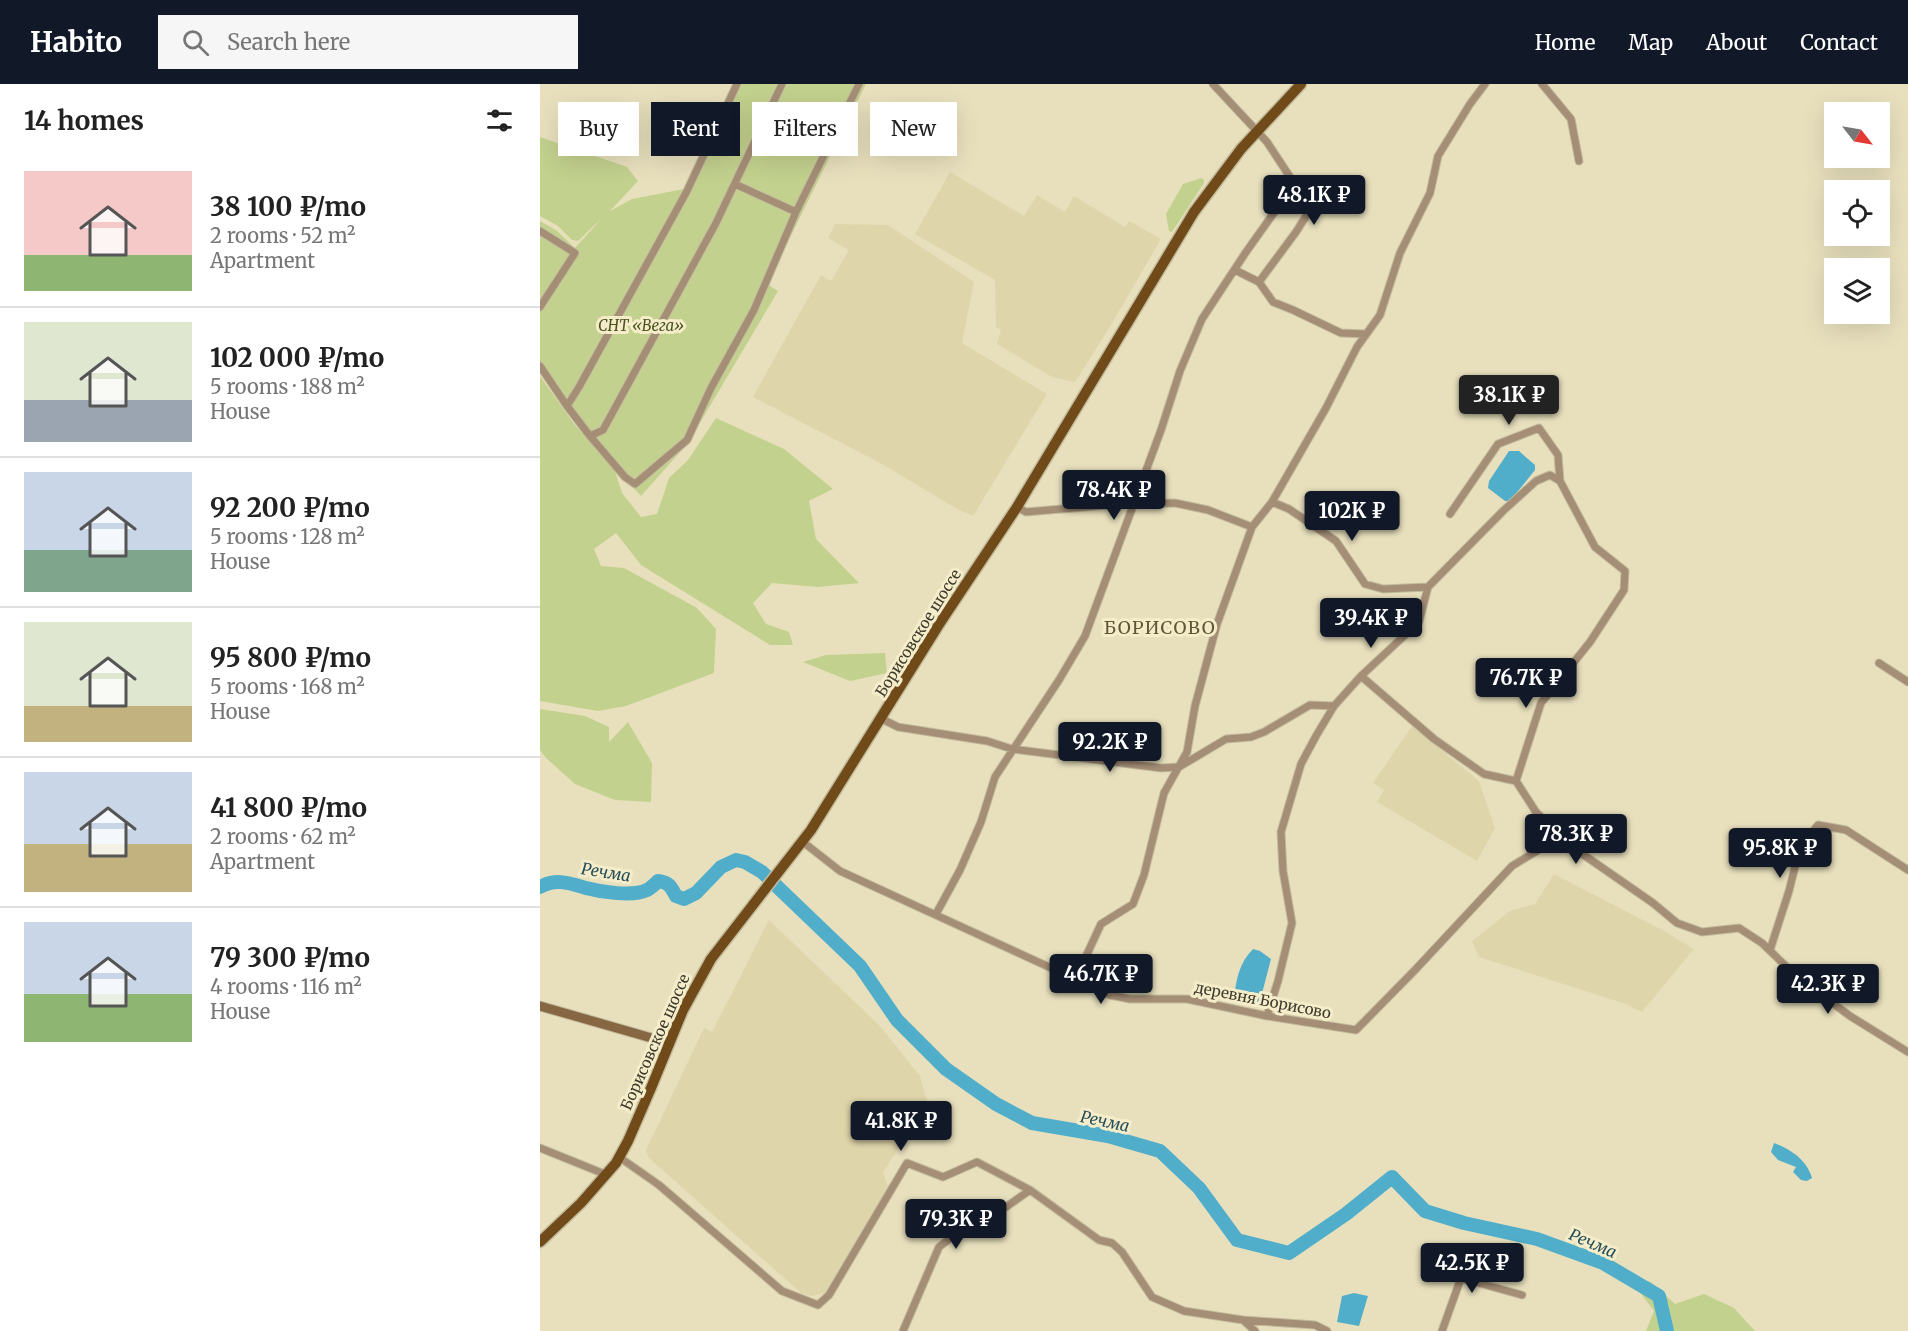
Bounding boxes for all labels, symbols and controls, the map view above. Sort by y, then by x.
search box [158,15,578,69]
text: Habito [30,24,122,60]
icon: search [179,26,212,59]
text: Search here [227,28,350,56]
text: Home [1535,29,1595,56]
text: Map [1628,29,1673,56]
text: About [1706,29,1767,56]
text: Contact [1800,29,1878,56]
chip: Buy [558,102,639,156]
chip: Rent [651,102,740,156]
chip: Filters [752,102,858,156]
chip: New [870,102,957,156]
north arrow [1824,102,1890,168]
map controls [1824,102,1890,324]
text: 14 homes [24,104,144,137]
icon: filters [483,104,516,137]
pin: 48.1K ₽ [1259,175,1369,226]
button: locate [1824,180,1890,246]
text: 48.1K ₽ [1277,182,1351,207]
text: 38 100 ₽/mo [210,190,366,223]
icon: home [72,195,144,267]
text: 2 rooms · 52 m² [210,223,355,248]
text: Apartment [210,248,315,273]
button: layers [1824,258,1890,324]
park label: СНТ «Вега» [598,316,684,335]
text: 102 000 ₽/mo [210,341,384,374]
icon: home [72,346,144,418]
text: 5 rooms · 188 m² [210,374,365,399]
pin: 38.1K ₽ [1454,375,1564,426]
text: 38.1K ₽ [1473,382,1545,407]
text: House [210,399,270,424]
pin: 78.4K ₽ [1059,470,1169,521]
text: 78.4K ₽ [1076,477,1152,502]
text: 92 200 ₽/mo [210,491,370,524]
pin: 102K ₽ [1303,491,1401,542]
icon: home [72,496,144,568]
text: 102K ₽ [1319,498,1385,523]
text: 5 rooms · 128 m² [210,524,365,549]
text: House [210,549,270,574]
street label: Борисовское шоссе [871,565,965,700]
pin: 39.4K ₽ [1316,598,1426,649]
text: 39.4K ₽ [1334,605,1408,630]
district label: БОРИСОВО [1104,616,1216,639]
text: 95 800 ₽/mo [210,641,371,674]
icon: home [72,646,144,718]
pin: 76.7K ₽ [1471,658,1581,709]
text: 76.7K ₽ [1490,665,1562,690]
text: 5 rooms · 168 m² [210,674,365,699]
text: House [210,699,270,724]
pin: 92.2K ₽ [1055,722,1165,773]
text: 92.2K ₽ [1072,729,1148,754]
text: 41 800 ₽/mo [210,791,367,824]
icon: home [72,796,144,868]
pin: 78.3K ₽ [1521,814,1631,865]
text: 78.3K ₽ [1539,821,1613,846]
text: 2 rooms · 62 m² [210,824,356,849]
pin: 95.8K ₽ [1725,828,1835,879]
text: 95.8K ₽ [1743,835,1817,860]
text: Apartment [210,849,315,874]
water label: Речма [580,858,632,886]
text: 79 300 ₽/mo [210,941,370,974]
icon: home [72,946,144,1018]
pin: 46.7K ₽ [1046,954,1156,1005]
text: 46.7K ₽ [1064,961,1138,986]
pin: 42.3K ₽ [1773,964,1883,1015]
street label: Борисовское шоссе [616,971,694,1113]
text: 42.3K ₽ [1791,971,1865,996]
text: 4 rooms · 116 m² [210,974,362,999]
street label: деревня Борисово [1192,977,1333,1023]
text: House [210,999,270,1024]
pin: 41.8K ₽ [846,1101,956,1152]
water label: Речма [1079,1106,1131,1136]
text: 41.8K ₽ [865,1108,937,1133]
pin: 79.3K ₽ [901,1199,1011,1250]
text: 79.3K ₽ [919,1206,993,1231]
water label: Речма [1566,1224,1620,1262]
pin: 42.5K ₽ [1417,1243,1527,1294]
text: 42.5K ₽ [1435,1250,1509,1275]

